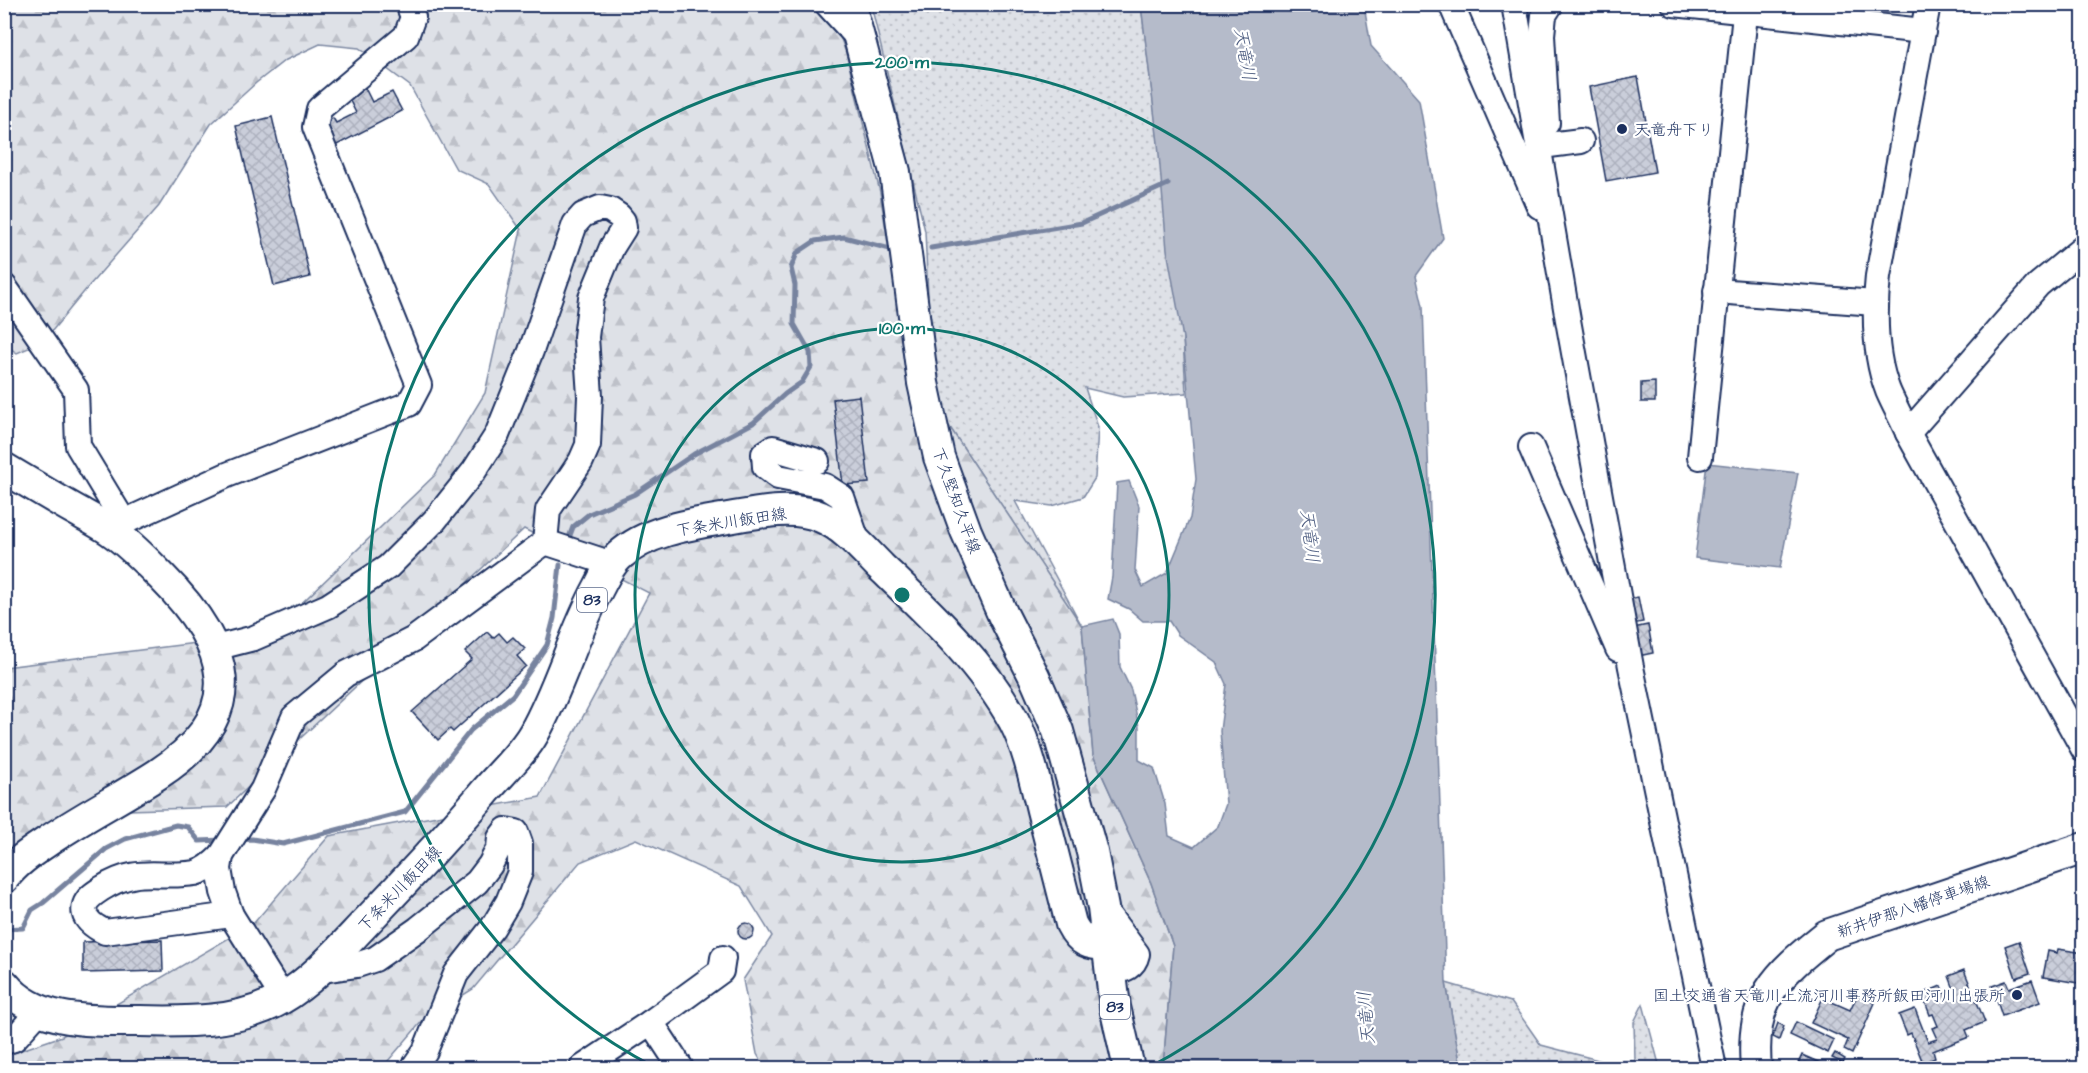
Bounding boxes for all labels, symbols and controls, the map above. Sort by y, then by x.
water label: 天竜川 [1228,25,1262,83]
text: 200 m [874,50,930,75]
place label: 天竜舟下り [1634,119,1714,141]
marker: 天竜舟下り [1615,122,1629,136]
text: 100 m [879,316,926,341]
street label: 下久堅知久平線 [927,444,986,557]
street label: 下条米川飯田線 [674,502,788,542]
water label: 天竜川 [1294,508,1325,564]
centre of rings [892,585,912,605]
road number: 83 [577,588,607,612]
street label: 下条米川飯田線 [353,841,447,937]
street label: 新井伊那八幡停車場線 [1834,870,1993,943]
place label: 国土交通省天竜川上流河川事務所飯田河川出張所 [1653,985,2005,1007]
marker: 国土交通省天竜川上流河川事務所飯田河川出張所 [2010,988,2024,1002]
water label: 天竜川 [1352,990,1381,1046]
road number: 83 [1100,995,1130,1019]

